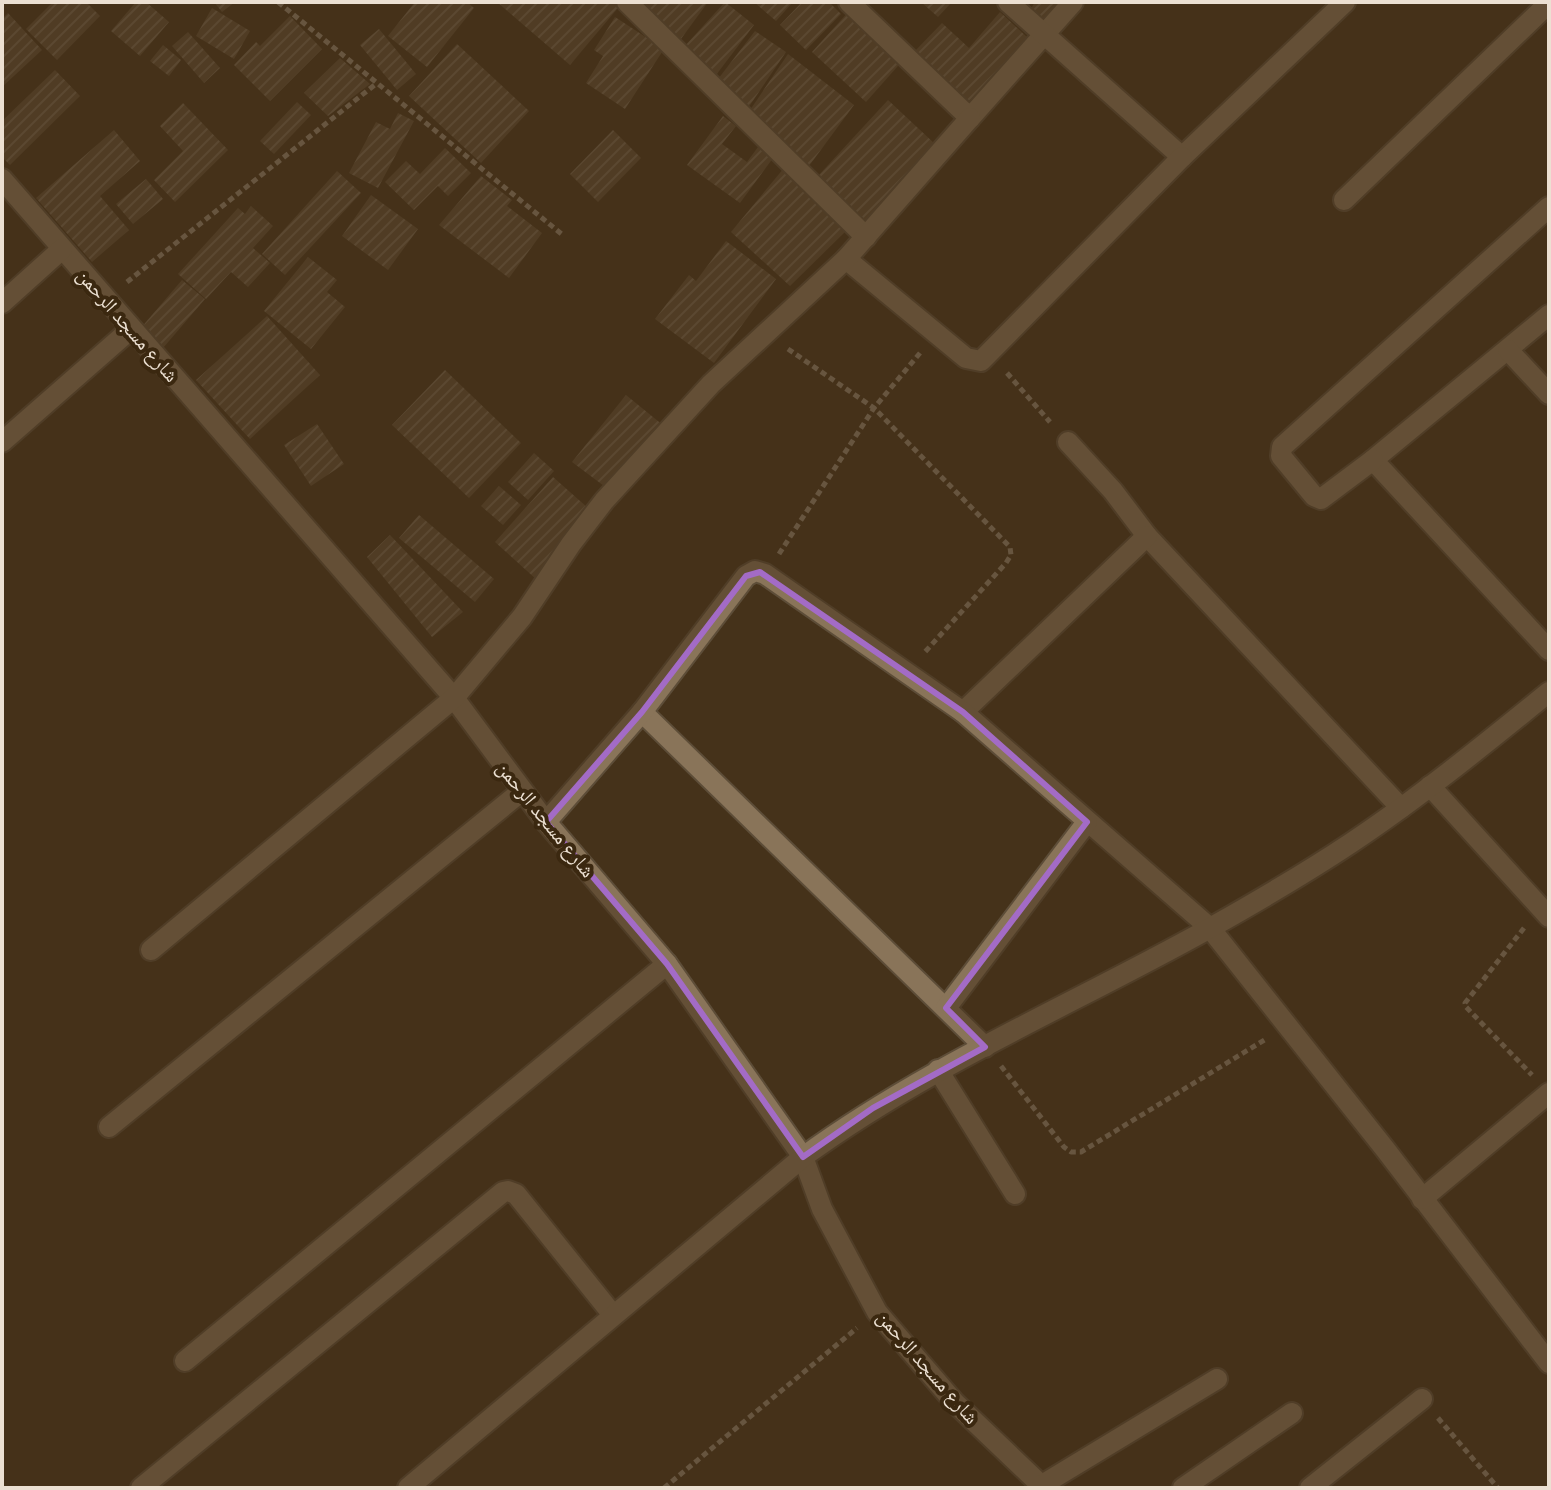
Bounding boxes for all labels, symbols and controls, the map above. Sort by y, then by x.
street label: شارع مسجد الرحمن [71,263,184,387]
street label: شارع مسجد الرحمن [491,756,600,883]
street label: شارع مسجد الرحمن [871,1305,984,1429]

